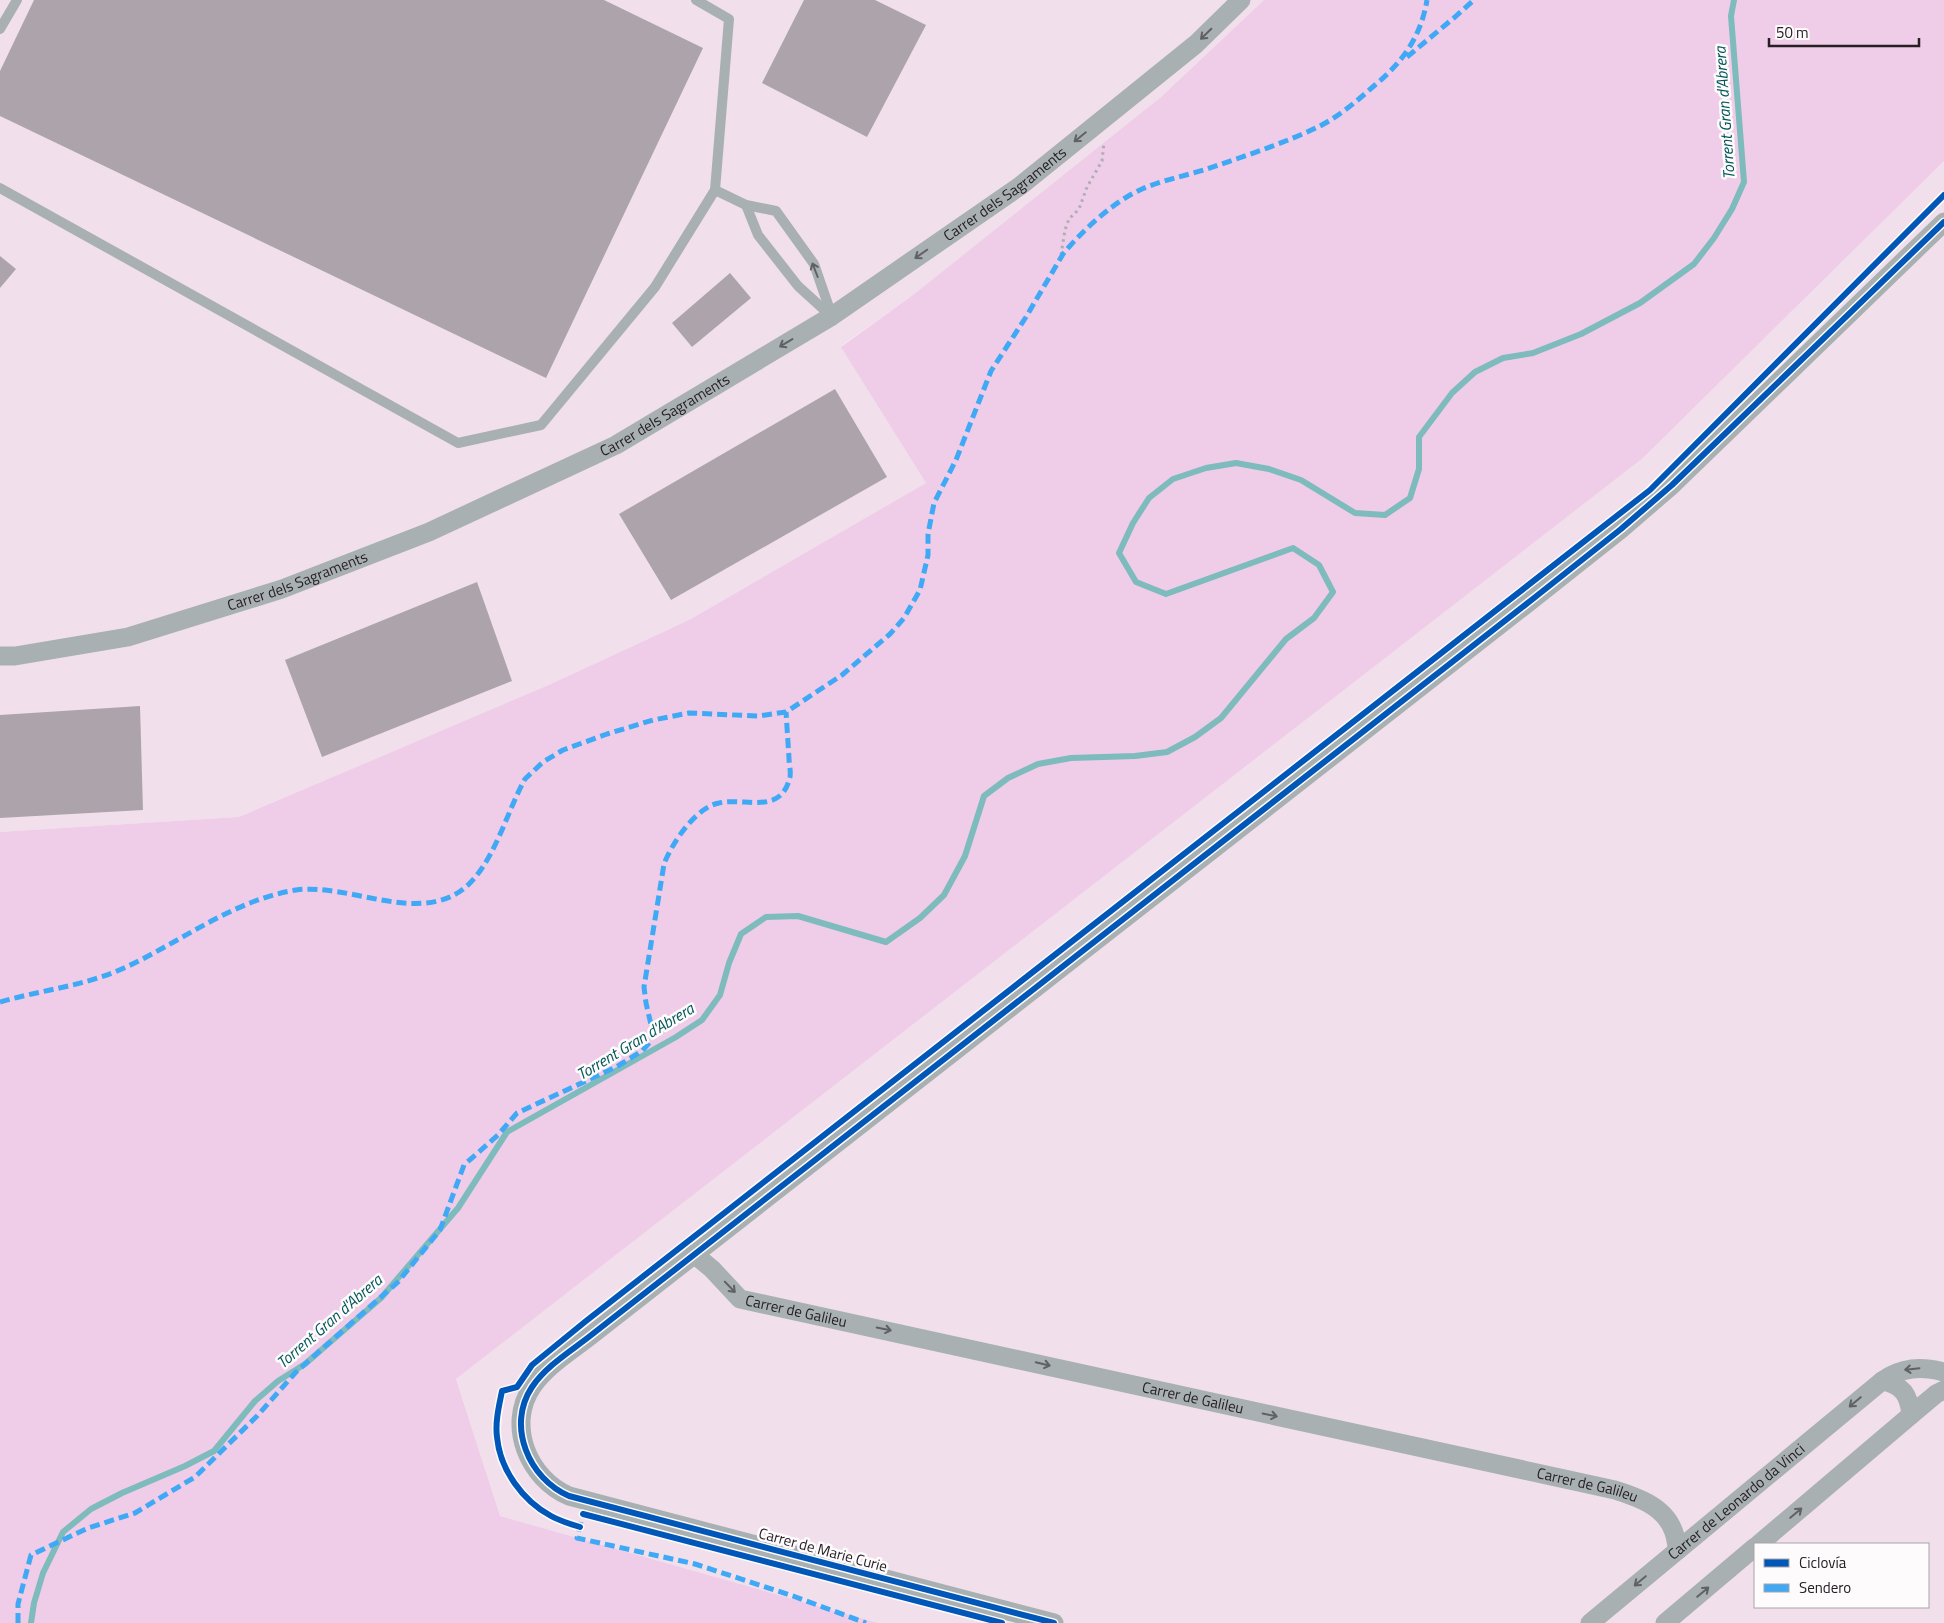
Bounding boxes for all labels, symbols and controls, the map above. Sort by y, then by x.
scale bar [1769,15,1919,47]
text: 50 m [1776,21,1809,44]
one-way arrow [1200,28,1213,40]
water label: Torrent Gran d'Abrera [1707,45,1741,180]
one-way arrow [1074,131,1087,142]
street label: Carrer dels Sagraments [938,141,1071,247]
one-way arrow [915,249,929,259]
one-way arrow [810,263,820,278]
one-way arrow [779,339,794,349]
street label: Carrer dels Sagraments [596,367,734,462]
street label: Carrer dels Sagraments [224,545,371,616]
water label: Torrent Gran d'Abrera [572,996,699,1086]
water label: Torrent Gran d'Abrera [271,1268,388,1374]
one-way arrow [723,1281,735,1293]
street label: Carrer de Galileu [743,1289,849,1333]
one-way arrow [875,1325,891,1334]
one-way arrow [1034,1360,1050,1369]
one-way arrow [1904,1364,1920,1374]
street label: Carrer de Galileu [1140,1375,1246,1420]
one-way arrow [1849,1397,1862,1408]
one-way arrow [1261,1410,1277,1420]
street label: Carrer de Leonardo da Vinci [1662,1438,1810,1565]
street label: Carrer de Galileu [1535,1461,1642,1508]
one-way arrow [1789,1507,1802,1518]
street label: Carrer de Marie Curie [756,1521,890,1578]
legend [1754,1543,1929,1608]
text: Ciclovía [1799,1551,1847,1574]
one-way arrow [1634,1576,1647,1587]
text: Sendero [1799,1576,1851,1599]
one-way arrow [1696,1586,1709,1597]

